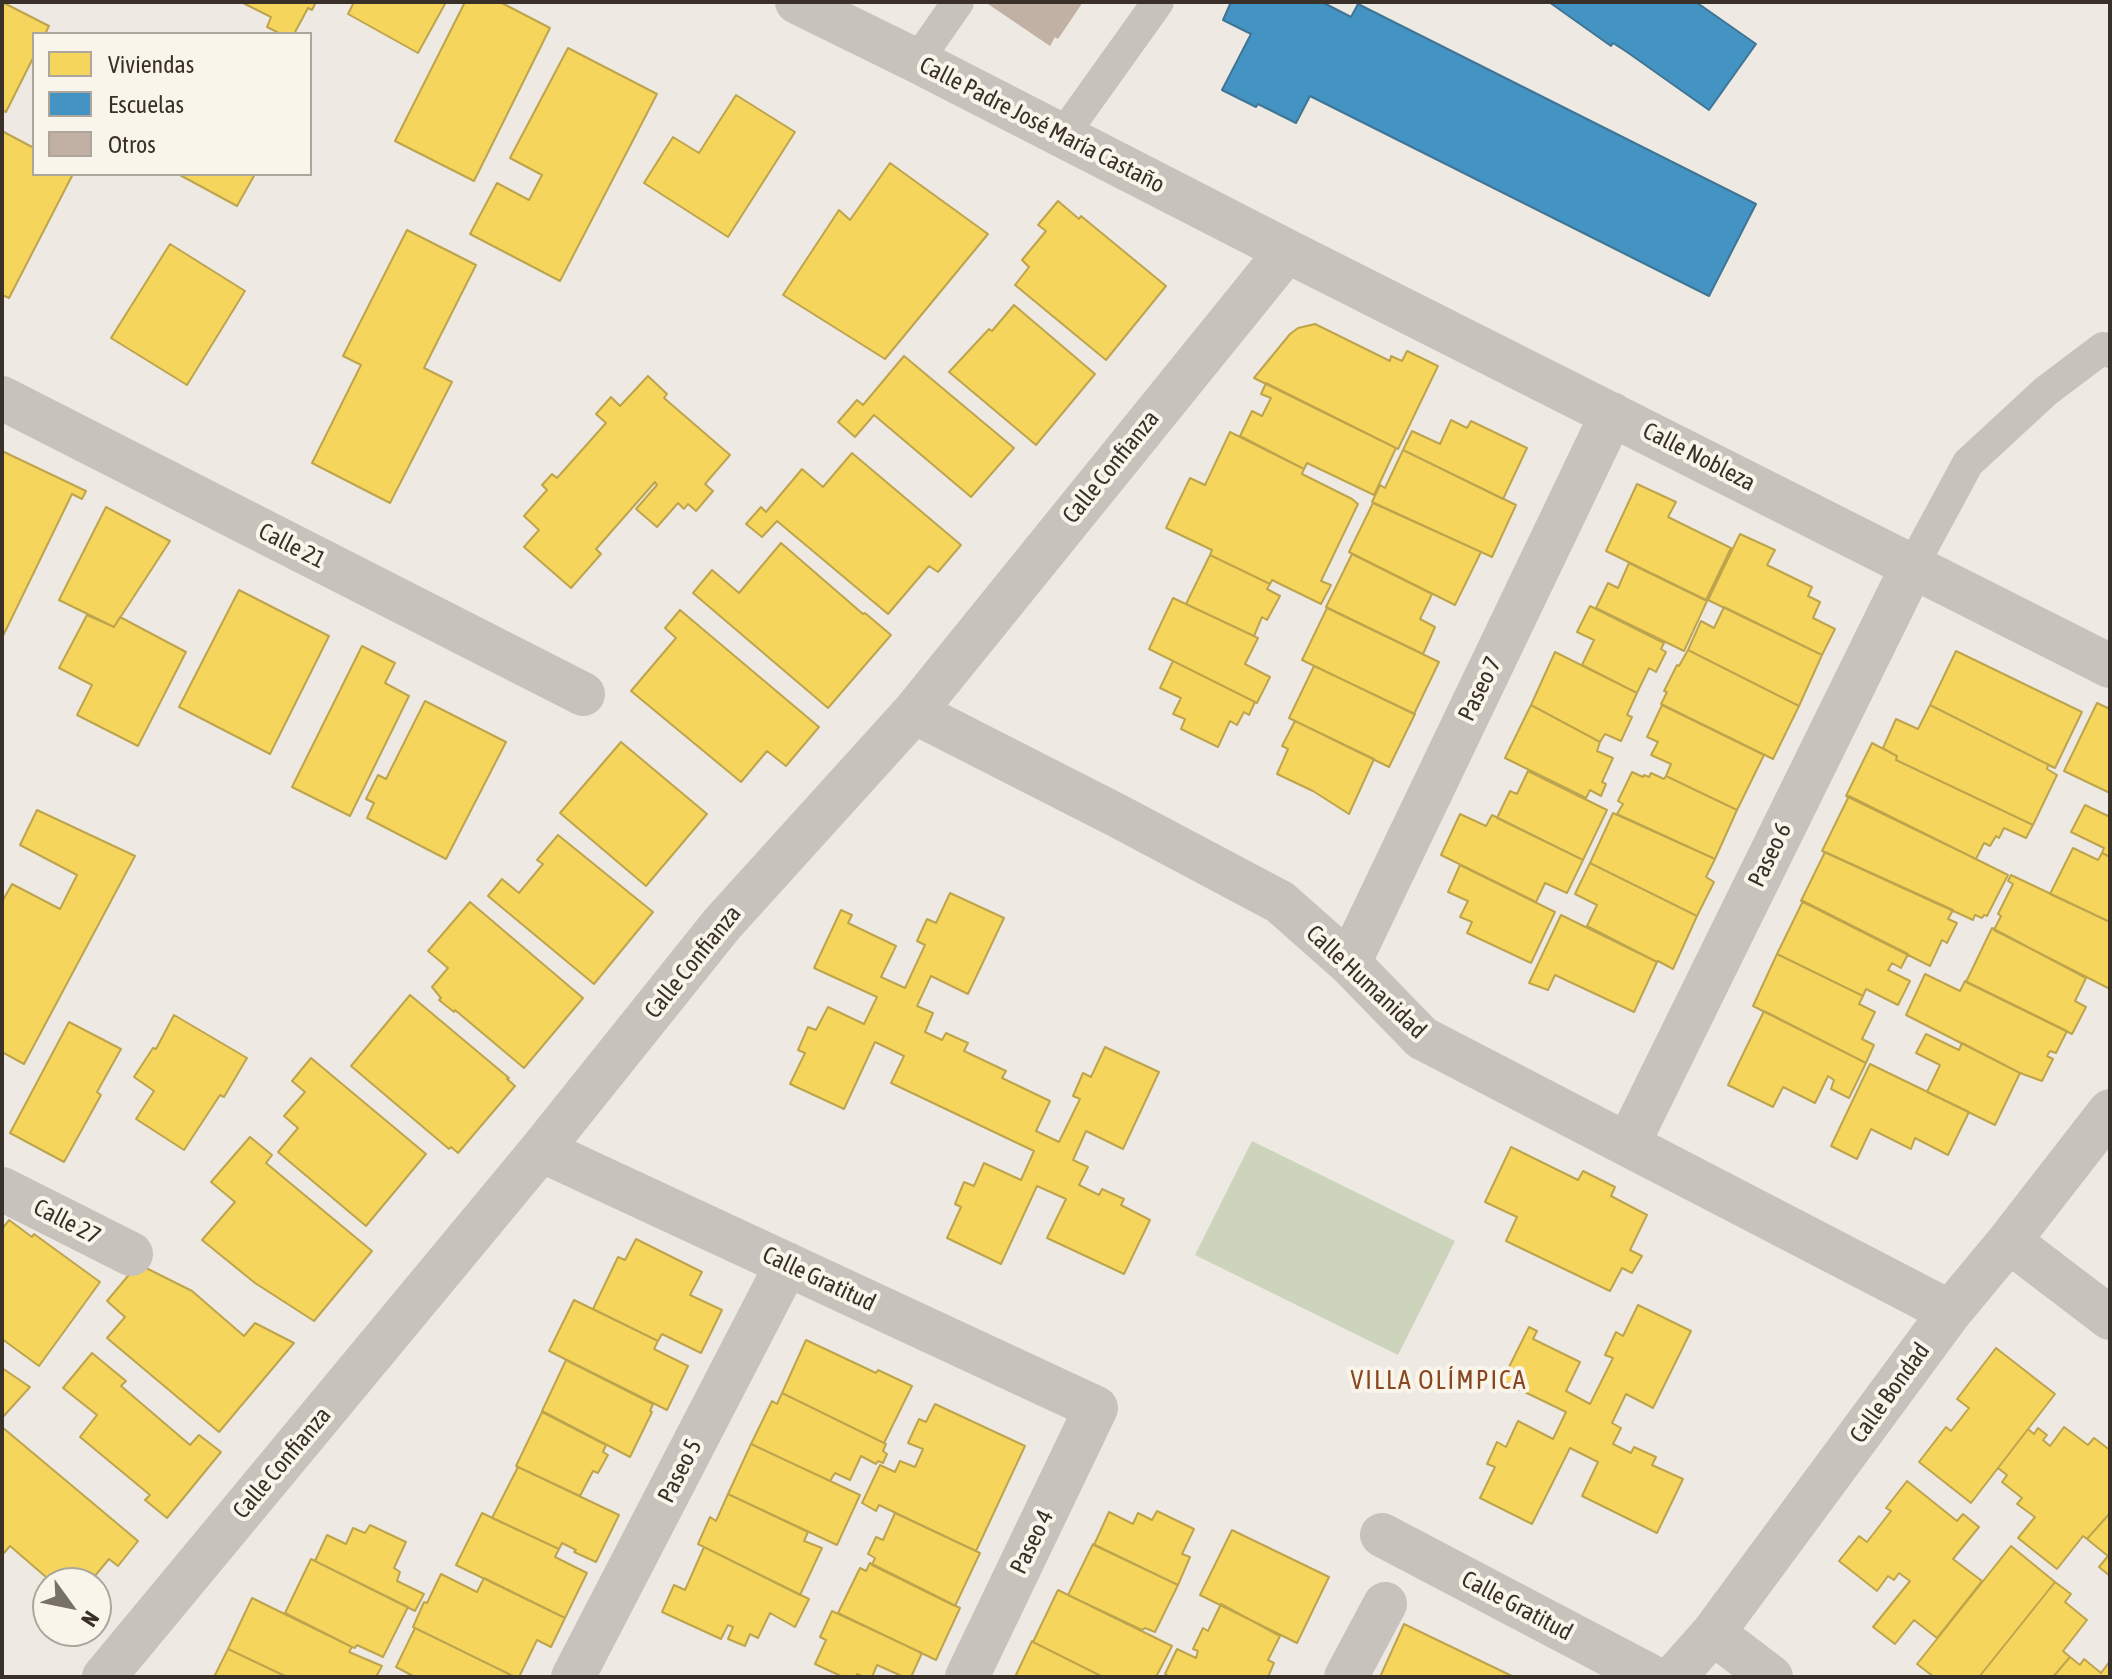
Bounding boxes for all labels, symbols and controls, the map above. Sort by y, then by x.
legend [32,32,312,176]
text: Viviendas [108,51,194,78]
street label: Calle Padre José María Castaño [915,51,1169,199]
text: Escuelas [108,91,184,118]
text: Otros [108,131,156,158]
street label: Calle Confianza [1057,405,1165,529]
street label: Calle Nobleza [1638,416,1760,498]
street label: Calle 21 [254,517,330,575]
street label: Paseo 7 [1452,652,1508,726]
street label: Paseo 6 [1742,818,1798,892]
street label: Calle Confianza [639,900,747,1024]
street label: Calle Humanidad [1300,919,1432,1045]
street label: Calle 27 [29,1193,105,1251]
street label: Calle Gratitud [758,1240,880,1318]
street label: Calle Bondad [1844,1337,1936,1449]
district label: VILLA OLÍMPICA [1351,1365,1527,1397]
street label: Calle Confianza [227,1401,337,1525]
street label: Paseo 5 [652,1434,708,1508]
street label: Paseo 4 [1004,1505,1060,1579]
street label: Calle Gratitud [1457,1565,1577,1647]
north arrow [32,1567,112,1647]
text: N [76,1606,105,1632]

